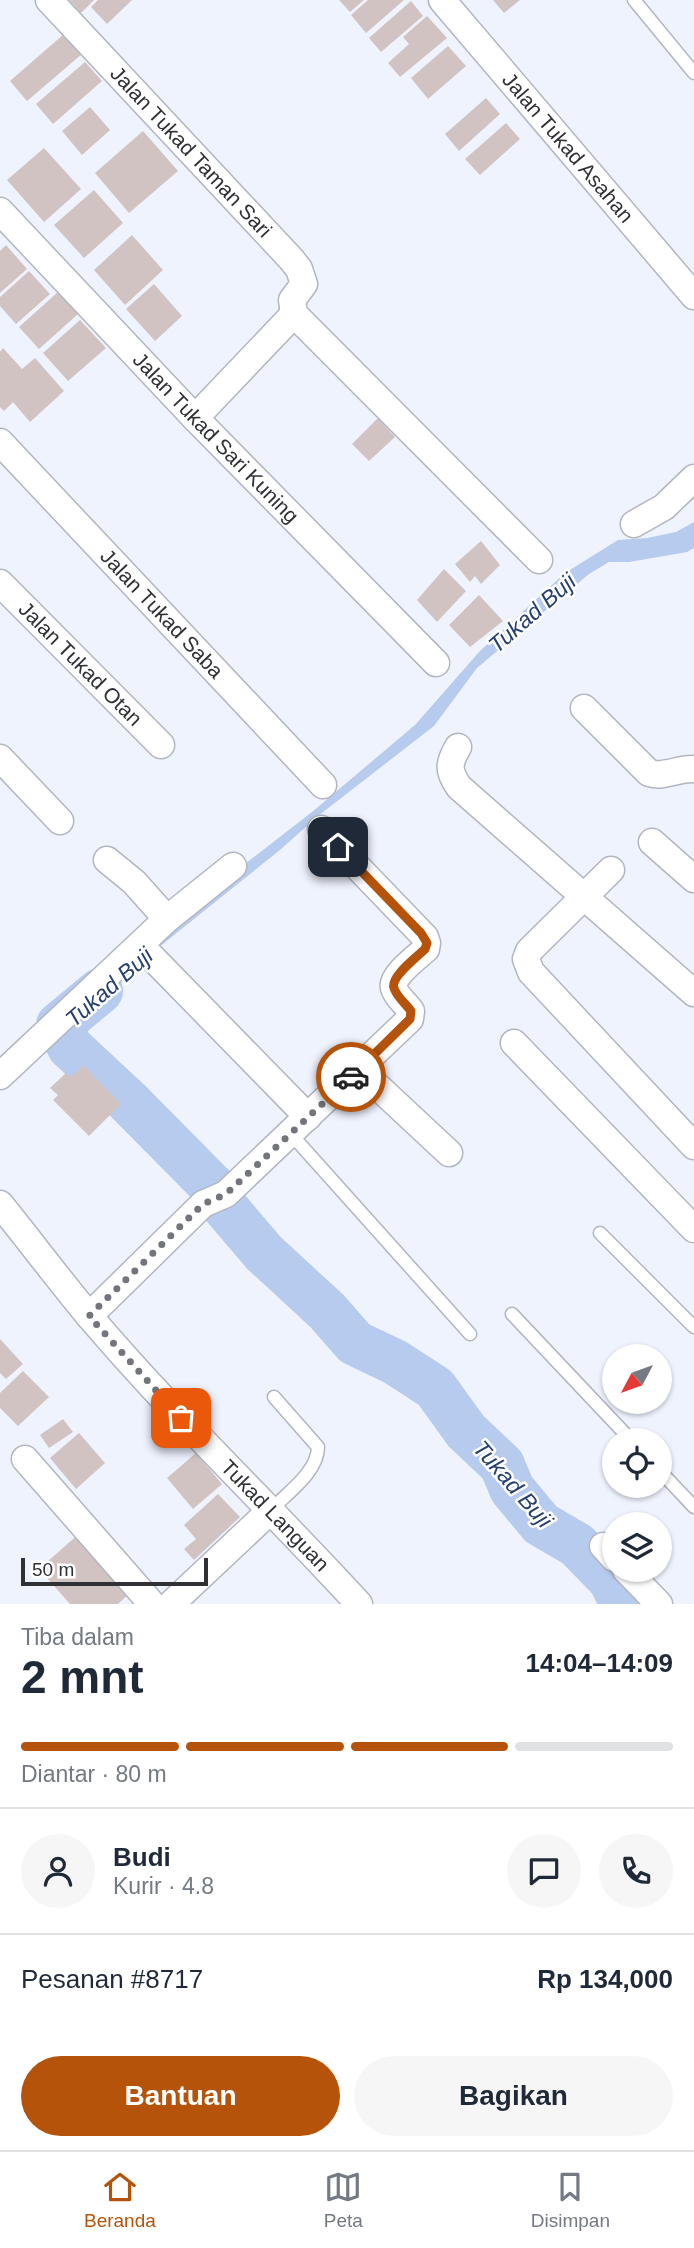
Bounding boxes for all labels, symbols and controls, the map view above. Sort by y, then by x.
street label: Jalan Tukad Taman Sari [106,62,277,242]
street label: Jalan Tukad Asahan [498,68,638,227]
street label: Jalan Tukad Sari Kuning [129,348,304,527]
street label: Jalan Tukad Saba [96,544,228,683]
water label: Tukad Buji [483,568,582,658]
street label: Jalan Tukad Otan [14,597,147,730]
pin [308,817,368,877]
icon: home [319,828,357,866]
water label: Tukad Buji [60,942,159,1032]
courier [316,1042,386,1112]
icon: car [332,1058,370,1096]
north arrow [602,1344,672,1414]
map controls [602,1344,672,1582]
pin [151,1388,211,1448]
icon: bag [162,1399,200,1437]
button: locate [602,1428,672,1498]
water label: Tukad Buji [468,1435,558,1534]
street label: Tukad Languan [217,1455,334,1576]
button: layers [602,1512,672,1582]
scale bar [21,1555,208,1587]
text: 50 m [32,1559,74,1580]
text: Tiba dalam [21,1624,134,1650]
text: 14:04–14:09 [526,1648,673,1678]
text: 2 mnt [21,1651,144,1703]
text: Diantar · 80 m [21,1761,167,1787]
button: person [21,1834,95,1908]
button: chat [507,1834,581,1908]
button: phone [599,1834,673,1908]
text: Budi [113,1842,171,1872]
text: Kurir · 4.8 [113,1873,214,1899]
text: Pesanan #8717 [21,1964,203,1994]
text: Rp 134,000 [537,1964,673,1994]
button: Bantuan [21,2056,340,2136]
button: Bagikan [354,2056,673,2136]
tab: Beranda [84,2168,156,2232]
tab: Peta [324,2168,363,2232]
tab: Disimpan [531,2168,610,2232]

